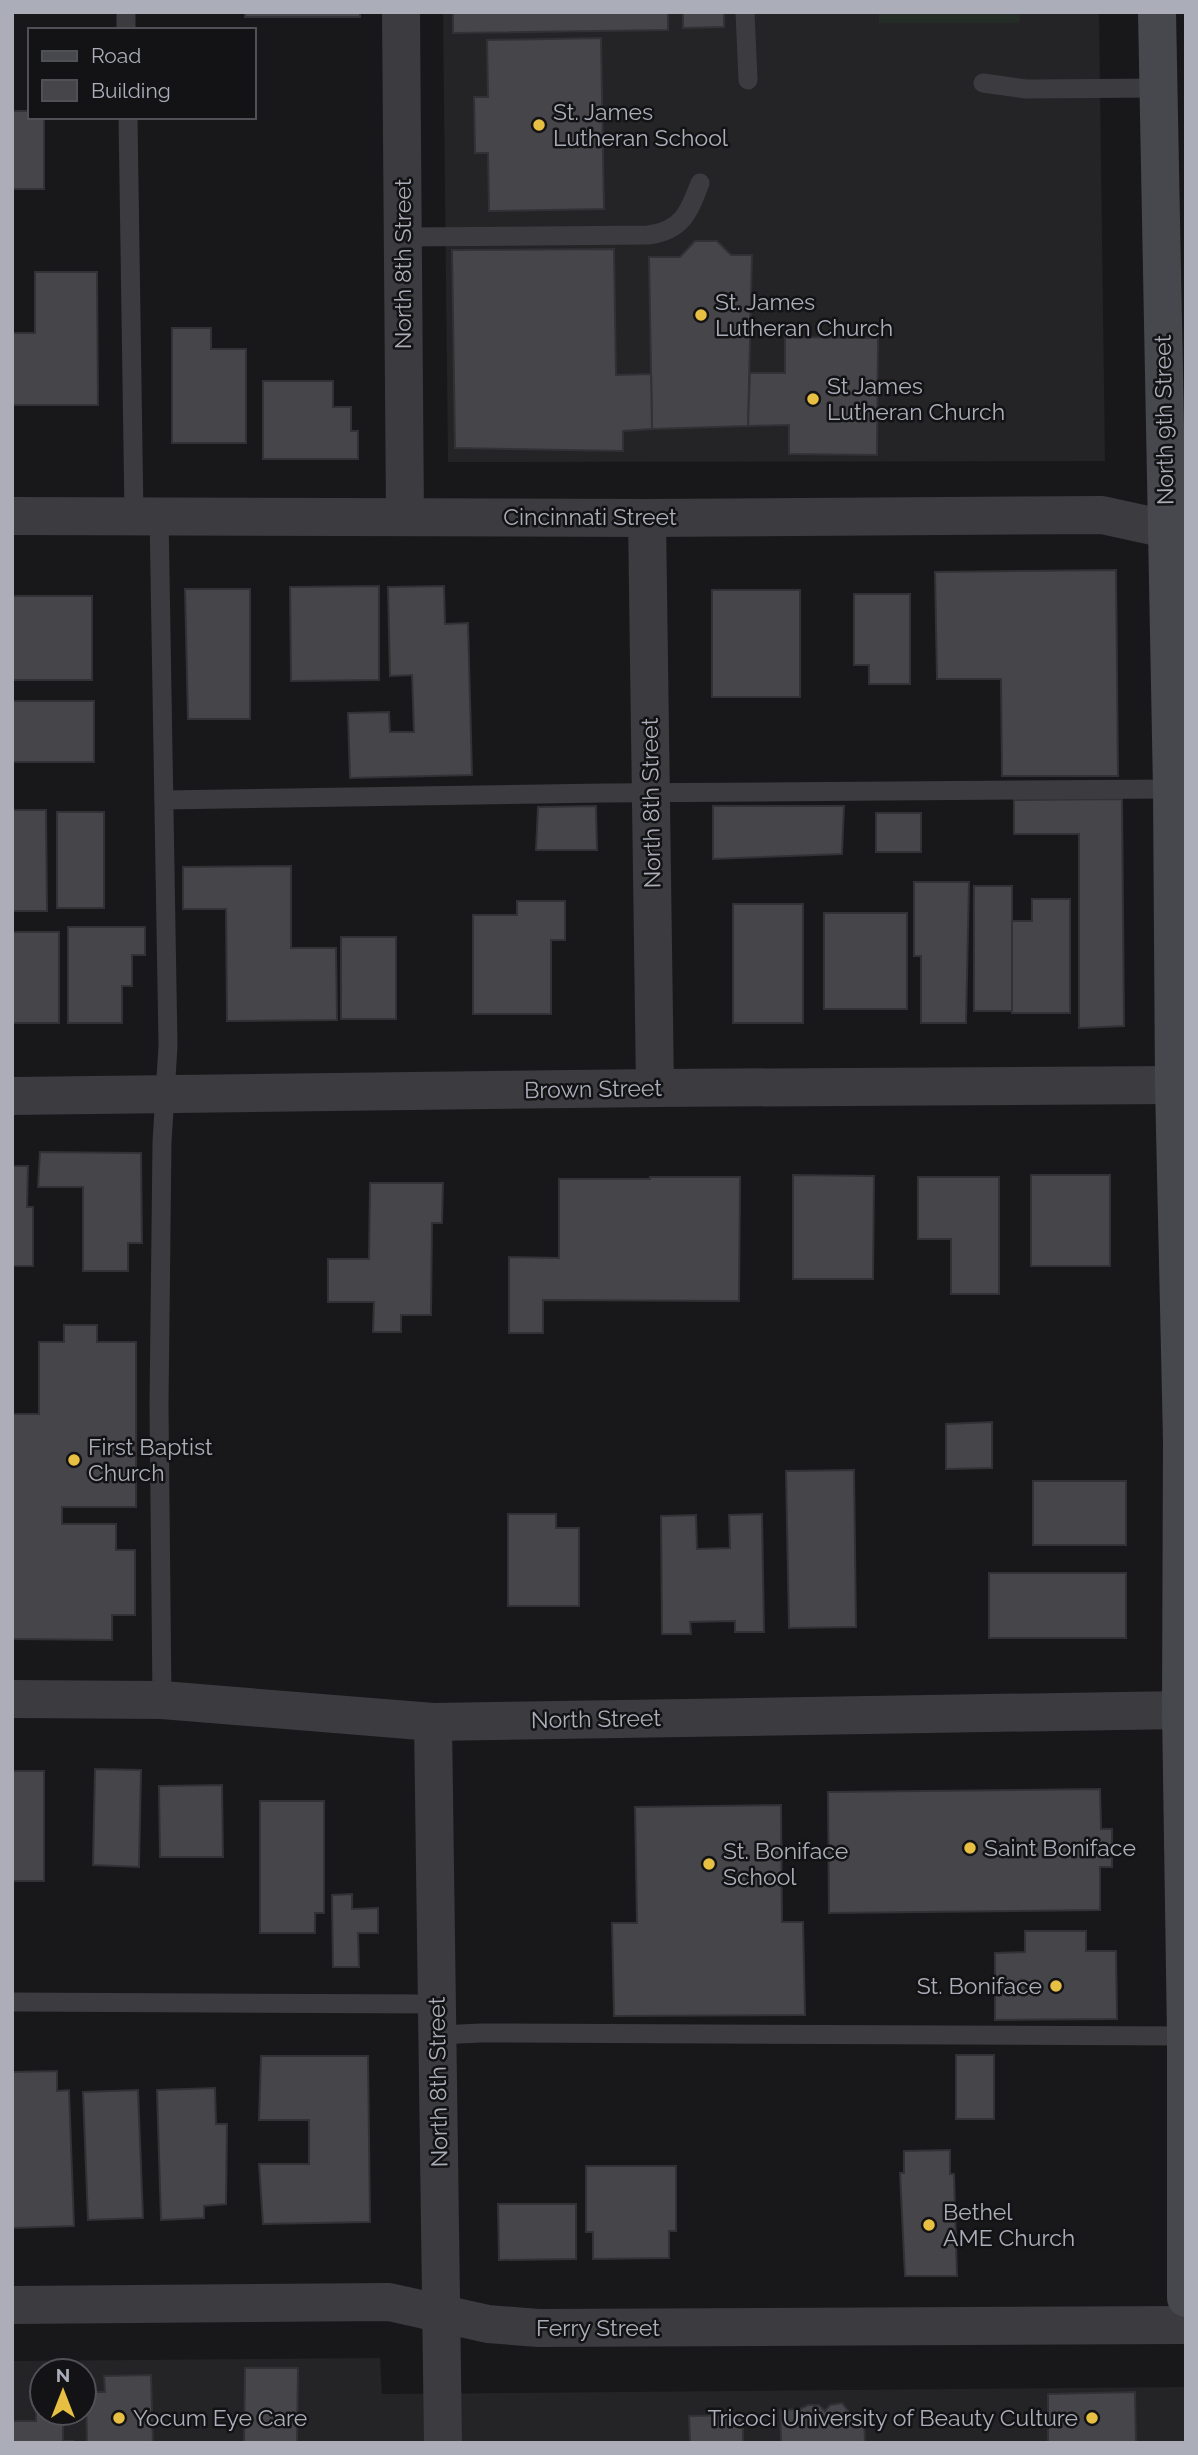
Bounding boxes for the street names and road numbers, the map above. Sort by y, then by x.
street label: North 8th Street [389,178,416,349]
street label: North 9th Street [1149,334,1178,505]
street label: Cincinnati Street [503,503,677,530]
street label: North 8th Street [636,717,665,889]
street label: Brown Street [524,1074,663,1103]
street label: North Street [531,1704,662,1733]
street label: North 8th Street [423,1996,452,2168]
street label: Ferry Street [536,2314,660,2341]

